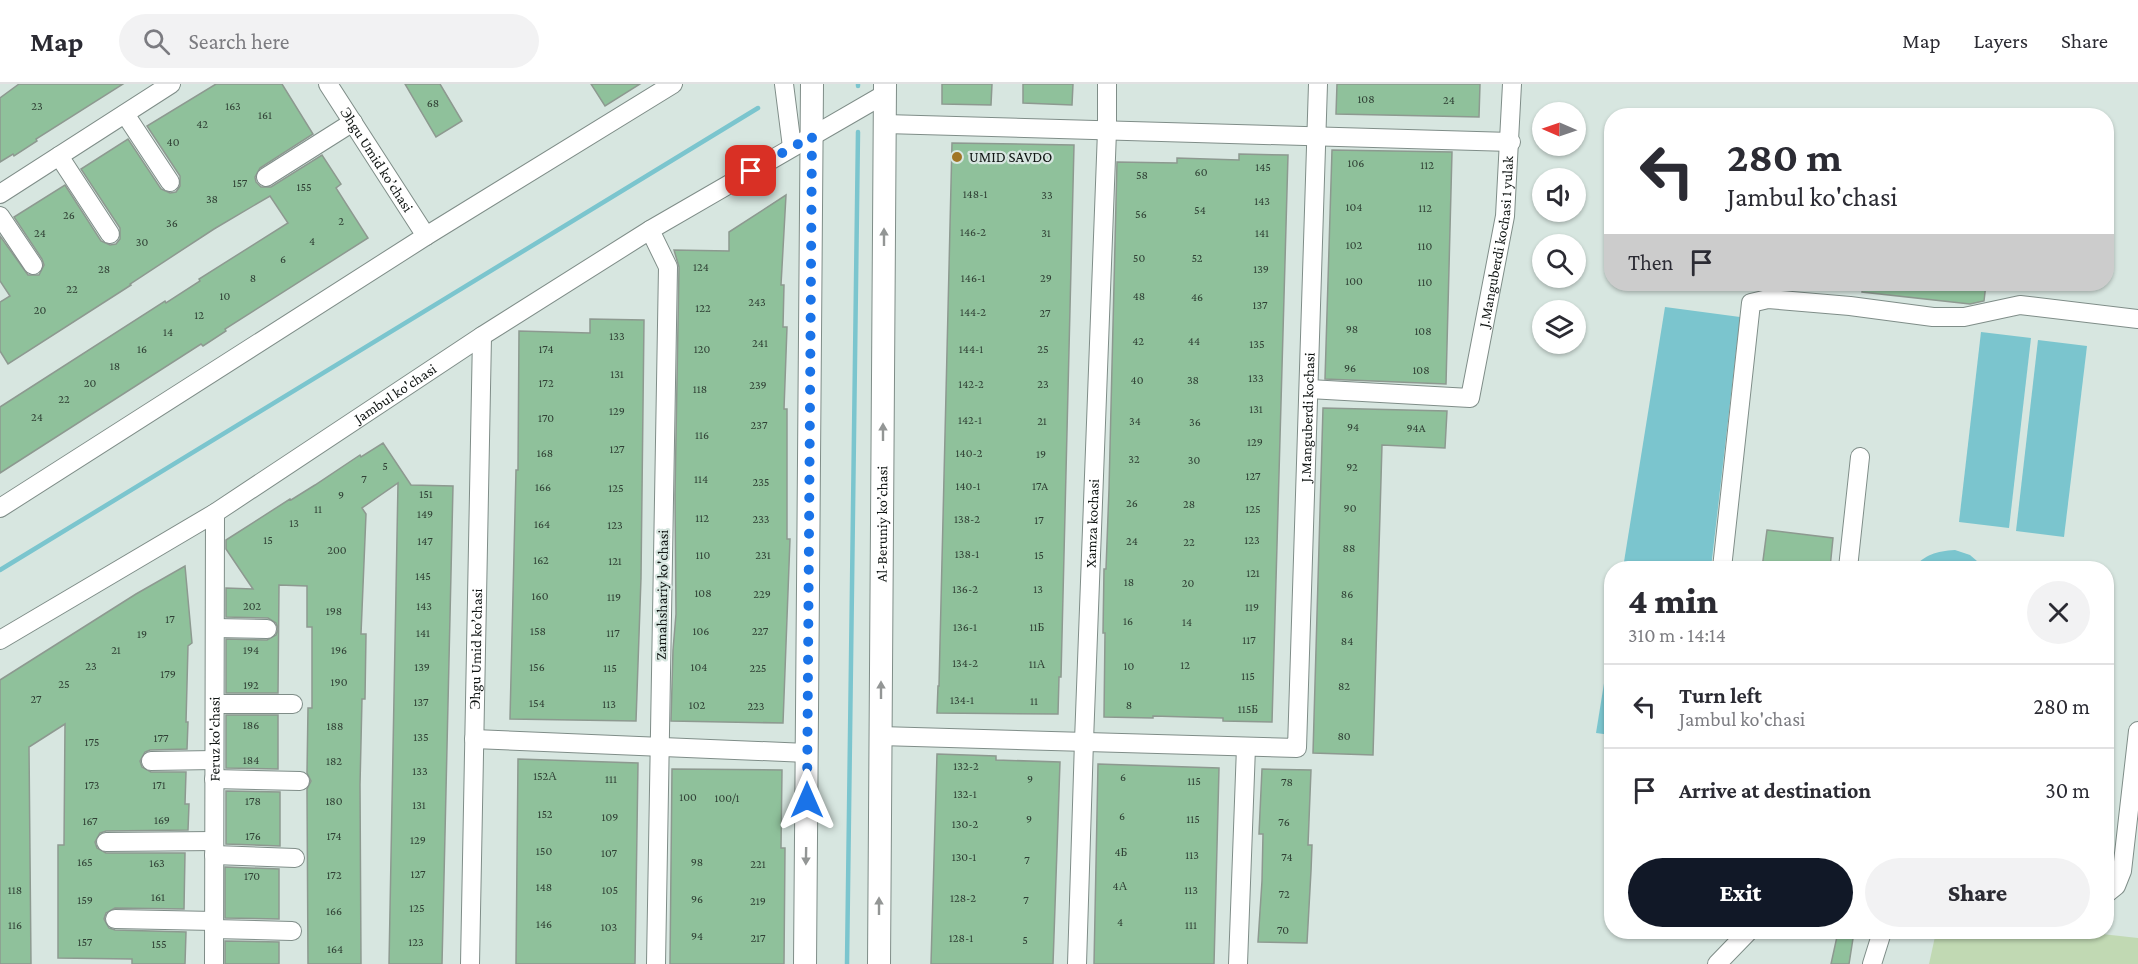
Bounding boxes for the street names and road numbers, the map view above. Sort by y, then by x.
street label: Эhgu Umid ko’chasi [337,104,416,215]
street label: J.Manguberdi kochasi 1 yulak [1475,155,1516,331]
street label: J.Manguberdi kochasi [1297,352,1318,485]
street label: Jambul ko'chasi [350,361,439,428]
street label: Al-Beruniy ko’chasi [874,466,891,582]
street label: Xamza kochasi [1083,478,1102,568]
street label: Zamahshariy ko'chasi [653,530,672,660]
street label: Эhgu Umid ko’chasi [467,588,485,710]
street label: Feruz ko'chasi [206,696,223,782]

